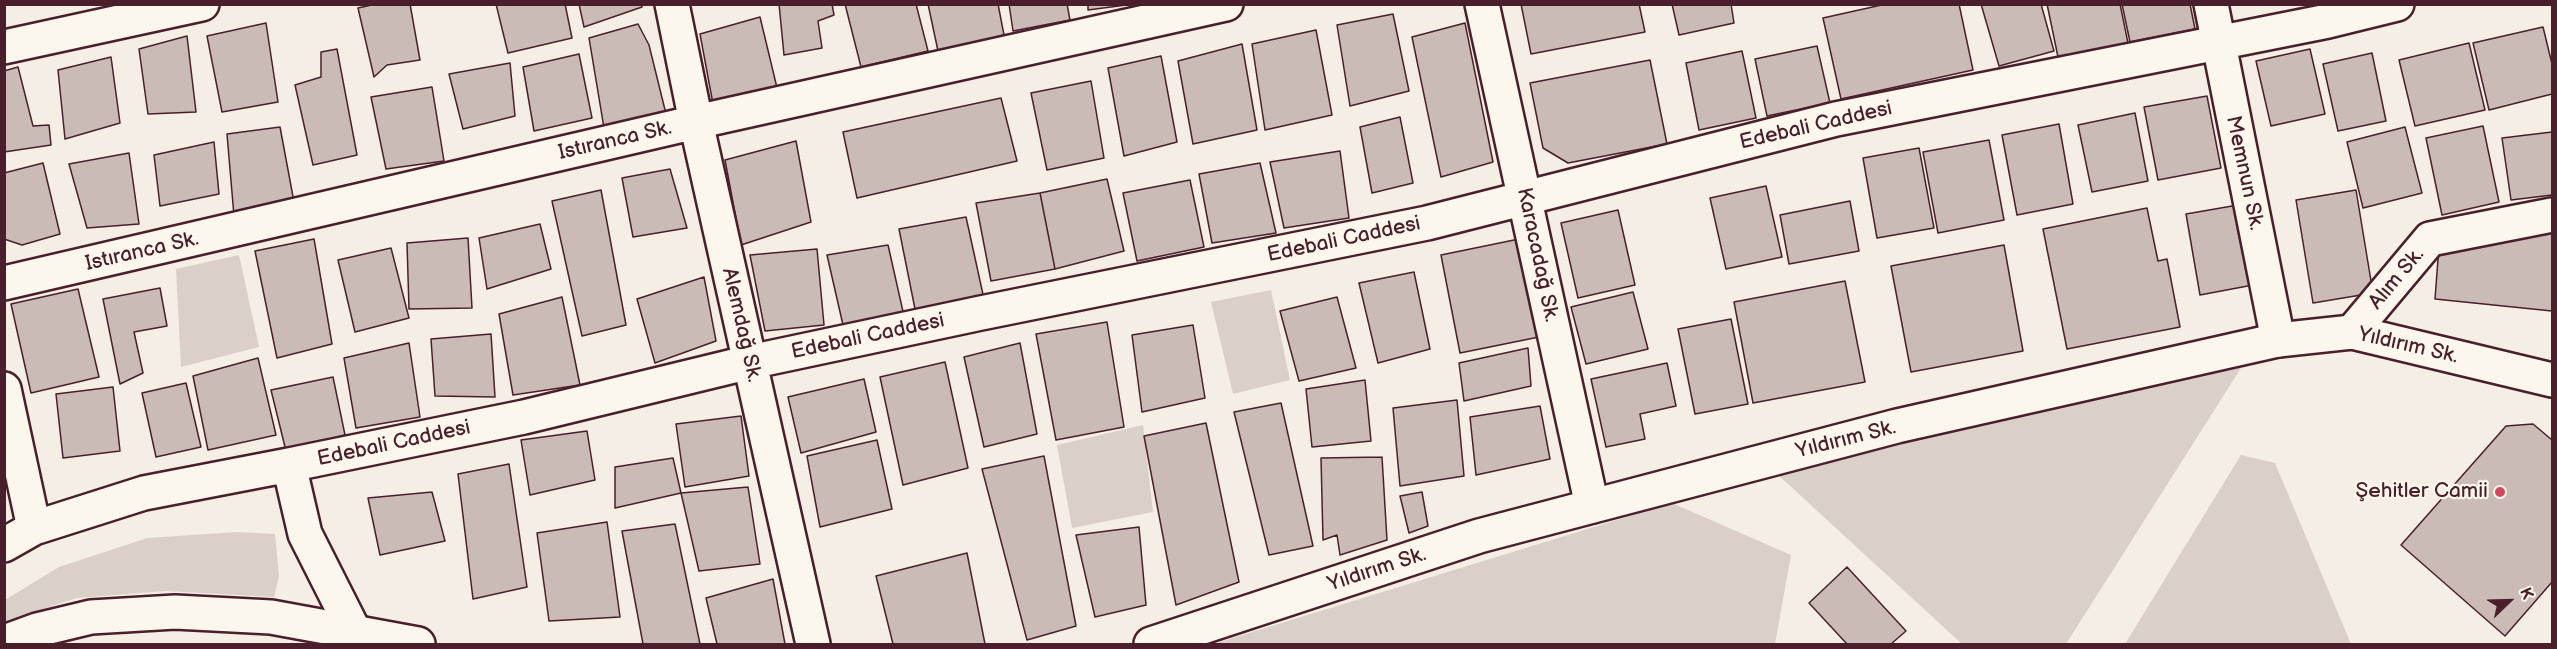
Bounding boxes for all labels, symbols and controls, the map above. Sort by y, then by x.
street label: Edebali Caddesi [1737,96,1895,156]
street label: Memnun Sk. [2220,113,2268,233]
street label: Istıranca Sk. [556,116,674,166]
street label: Karacadağ Sk. [1510,186,1564,324]
street label: Edebali Caddesi [1265,211,1423,269]
street label: Istıranca Sk. [83,227,201,277]
street label: Alım Sk. [2364,243,2430,315]
street label: Alemdağ Sk. [716,265,766,385]
street label: Edebali Caddesi [789,308,947,366]
street label: Yıldırım Sk. [2356,322,2460,370]
street label: Edebali Caddesi [315,415,473,473]
street label: Yıldırım Sk. [1794,415,1898,465]
place label: Şehitler Camii [2356,479,2488,505]
marker: Şehitler Camii [2493,485,2507,499]
street label: Yıldırım Sk. [1325,542,1429,598]
north arrow [2479,571,2539,631]
text: K [2515,585,2537,602]

